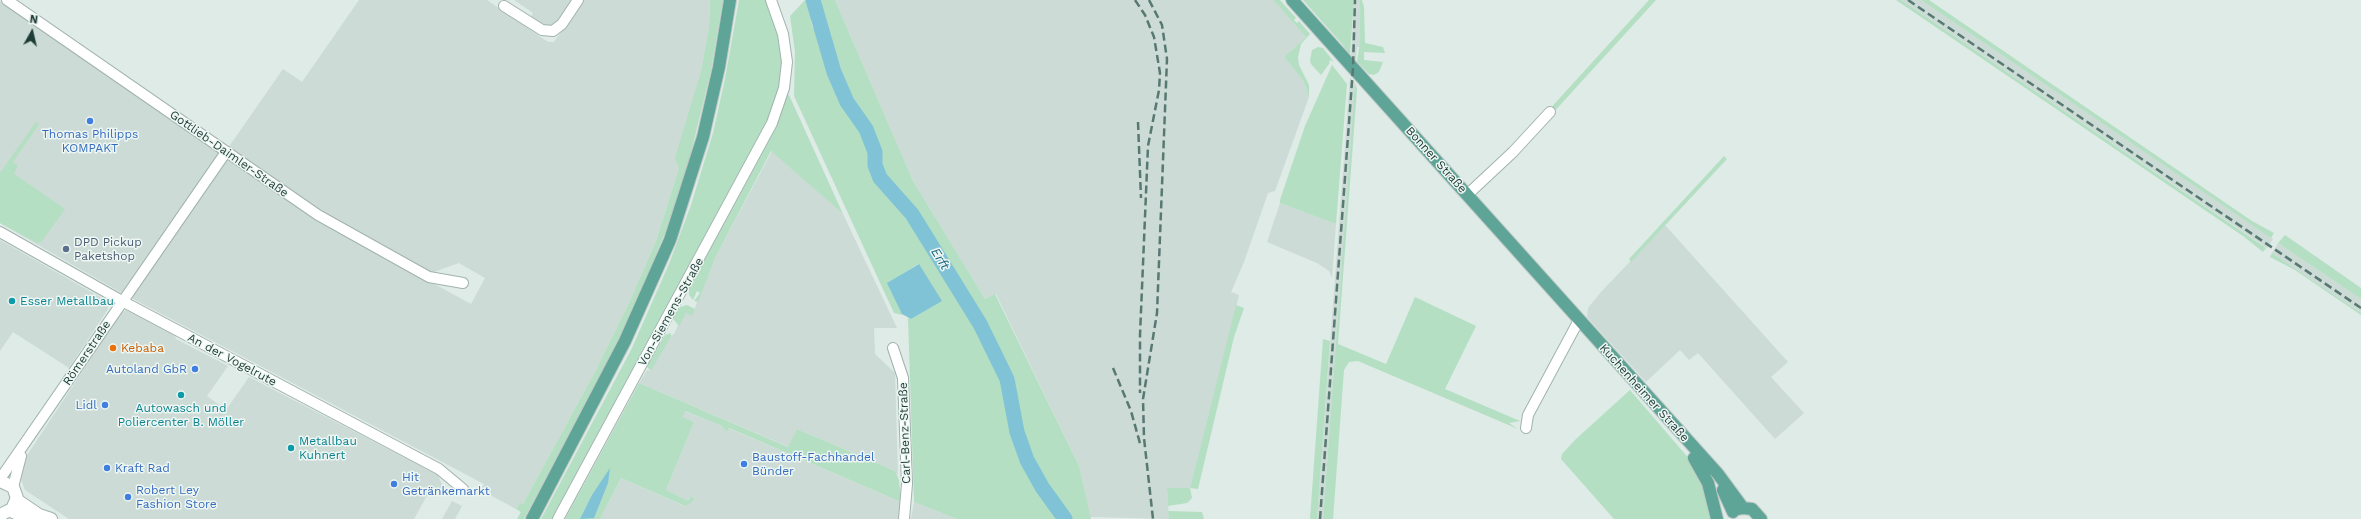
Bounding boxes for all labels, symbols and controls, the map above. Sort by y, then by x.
north arrow [12,12,52,52]
text: N [29,13,39,27]
street label: Gottlieb-Daimler-Straße [167,107,291,201]
marker: Thomas Philipps KOMPAKT [85,116,95,126]
street label: Bonner Straße [1402,124,1470,196]
place label: Thomas Philipps KOMPAKT [42,127,138,155]
place label: DPD Pickup Paketshop [74,235,142,263]
marker: DPD Pickup Paketshop [61,244,71,254]
water label: Erft [927,245,953,273]
street label: Von-Siemens-Straße [635,255,707,369]
place label: Esser Metallbau [20,294,114,308]
marker: Esser Metallbau [7,296,17,306]
street label: Römerstraße [60,318,114,388]
street label: An der Vogelrute [185,331,279,389]
place label: Kebaba [121,341,164,355]
street label: Kuchenheimer Straße [1596,341,1692,445]
marker: Kebaba [108,343,118,353]
place label: Autoland GbR [106,362,187,376]
marker: Autoland GbR [190,364,200,374]
street label: Carl-Benz-Straße [896,382,914,484]
marker: Autowasch und Poliercenter B. Möller [176,390,186,400]
place label: Lidl [75,398,97,412]
marker: Lidl [100,400,110,410]
place label: Autowasch und Poliercenter B. Möller [118,401,244,429]
place label: Metallbau Kuhnert [299,434,357,462]
marker: Metallbau Kuhnert [286,443,296,453]
place label: Baustoff-Fachhandel Bünder [752,450,875,478]
marker: Baustoff-Fachhandel Bünder [739,459,749,469]
place label: Kraft Rad [115,461,170,475]
marker: Kraft Rad [102,463,112,473]
place label: Hit Getränkemarkt [402,470,490,498]
marker: Hit Getränkemarkt [389,479,399,489]
place label: Robert Ley Fashion Store [136,483,217,511]
marker: Robert Ley Fashion Store [123,492,133,502]

